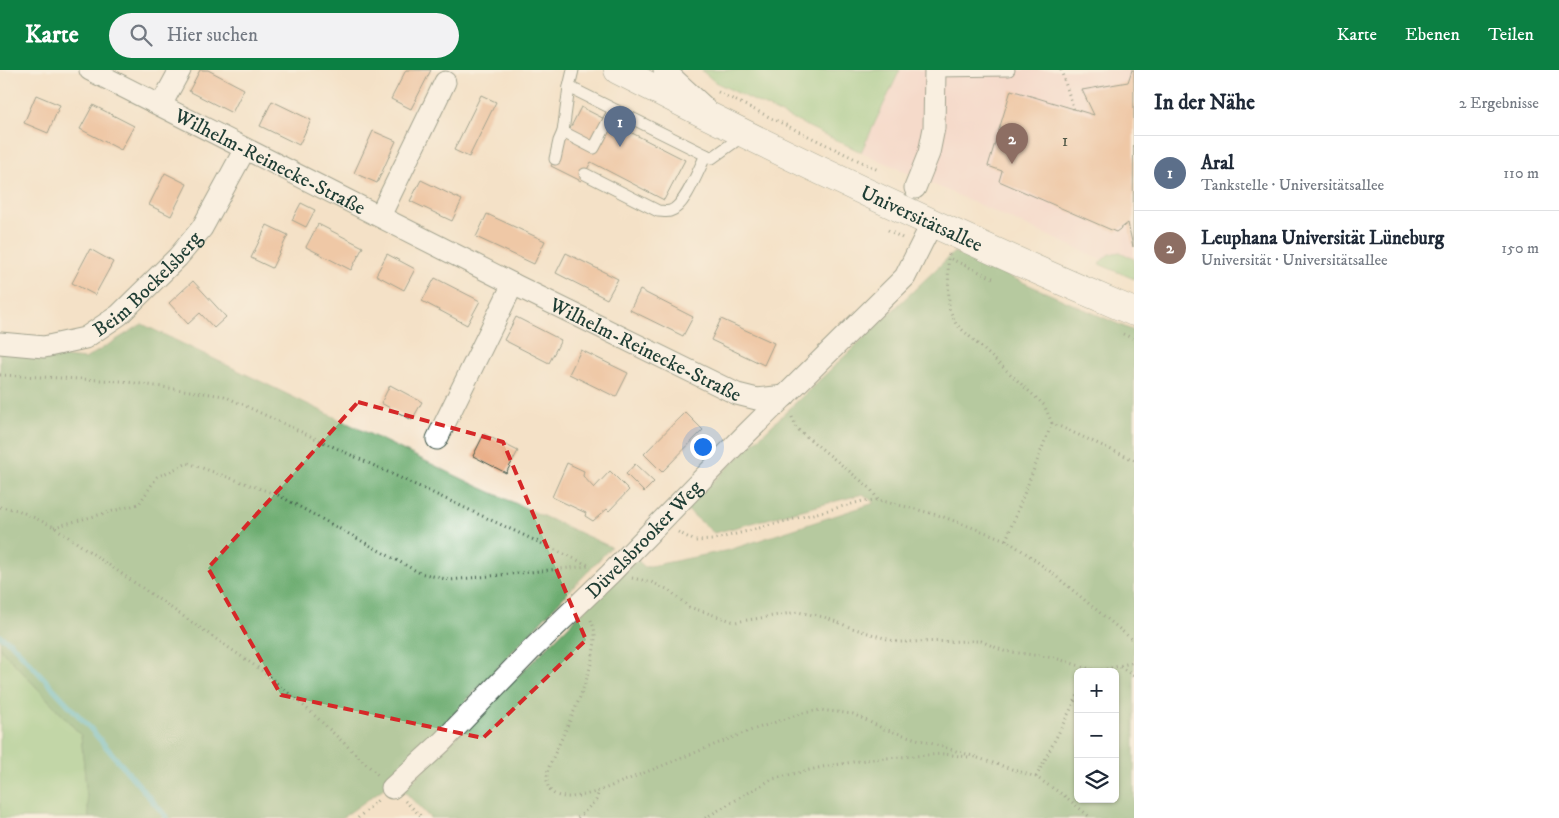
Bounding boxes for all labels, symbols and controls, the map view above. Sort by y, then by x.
search box [109,13,459,58]
text: Karte [25,20,79,50]
icon: search [127,21,155,49]
text: Hier suchen [167,24,258,47]
text: Karte [1337,24,1377,46]
text: Ebenen [1405,24,1460,46]
text: Teilen [1488,24,1534,46]
text: In der Nähe [1154,90,1255,116]
text: 2 Ergebnisse [1459,93,1539,113]
street label: Wilhelm-Reinecke-Straße [169,103,369,221]
pin: 1 [604,106,636,147]
pin: 2 [996,123,1028,164]
house number: 1 [1062,130,1068,152]
text: Aral [1201,152,1234,175]
text: 1 [1167,163,1173,183]
text: 110 m [1503,163,1539,183]
text: Tankstelle · Universitätsallee [1201,175,1384,195]
street label: Universitätsallee [856,180,986,258]
street label: Beim Bockelsberg [89,227,208,343]
text: Leuphana Universität Lüneburg [1201,227,1444,250]
text: 2 [1166,238,1174,258]
text: 150 m [1501,238,1539,258]
text: Universität · Universitätsallee [1201,250,1388,270]
street label: Wilhelm-Reinecke-Straße [544,292,745,408]
your location [690,434,716,460]
street label: Düvelsbrooker Weg [581,476,708,604]
map controls [1074,668,1119,803]
button: + [1074,668,1119,713]
button: − [1074,713,1119,758]
button: layers [1074,758,1119,803]

